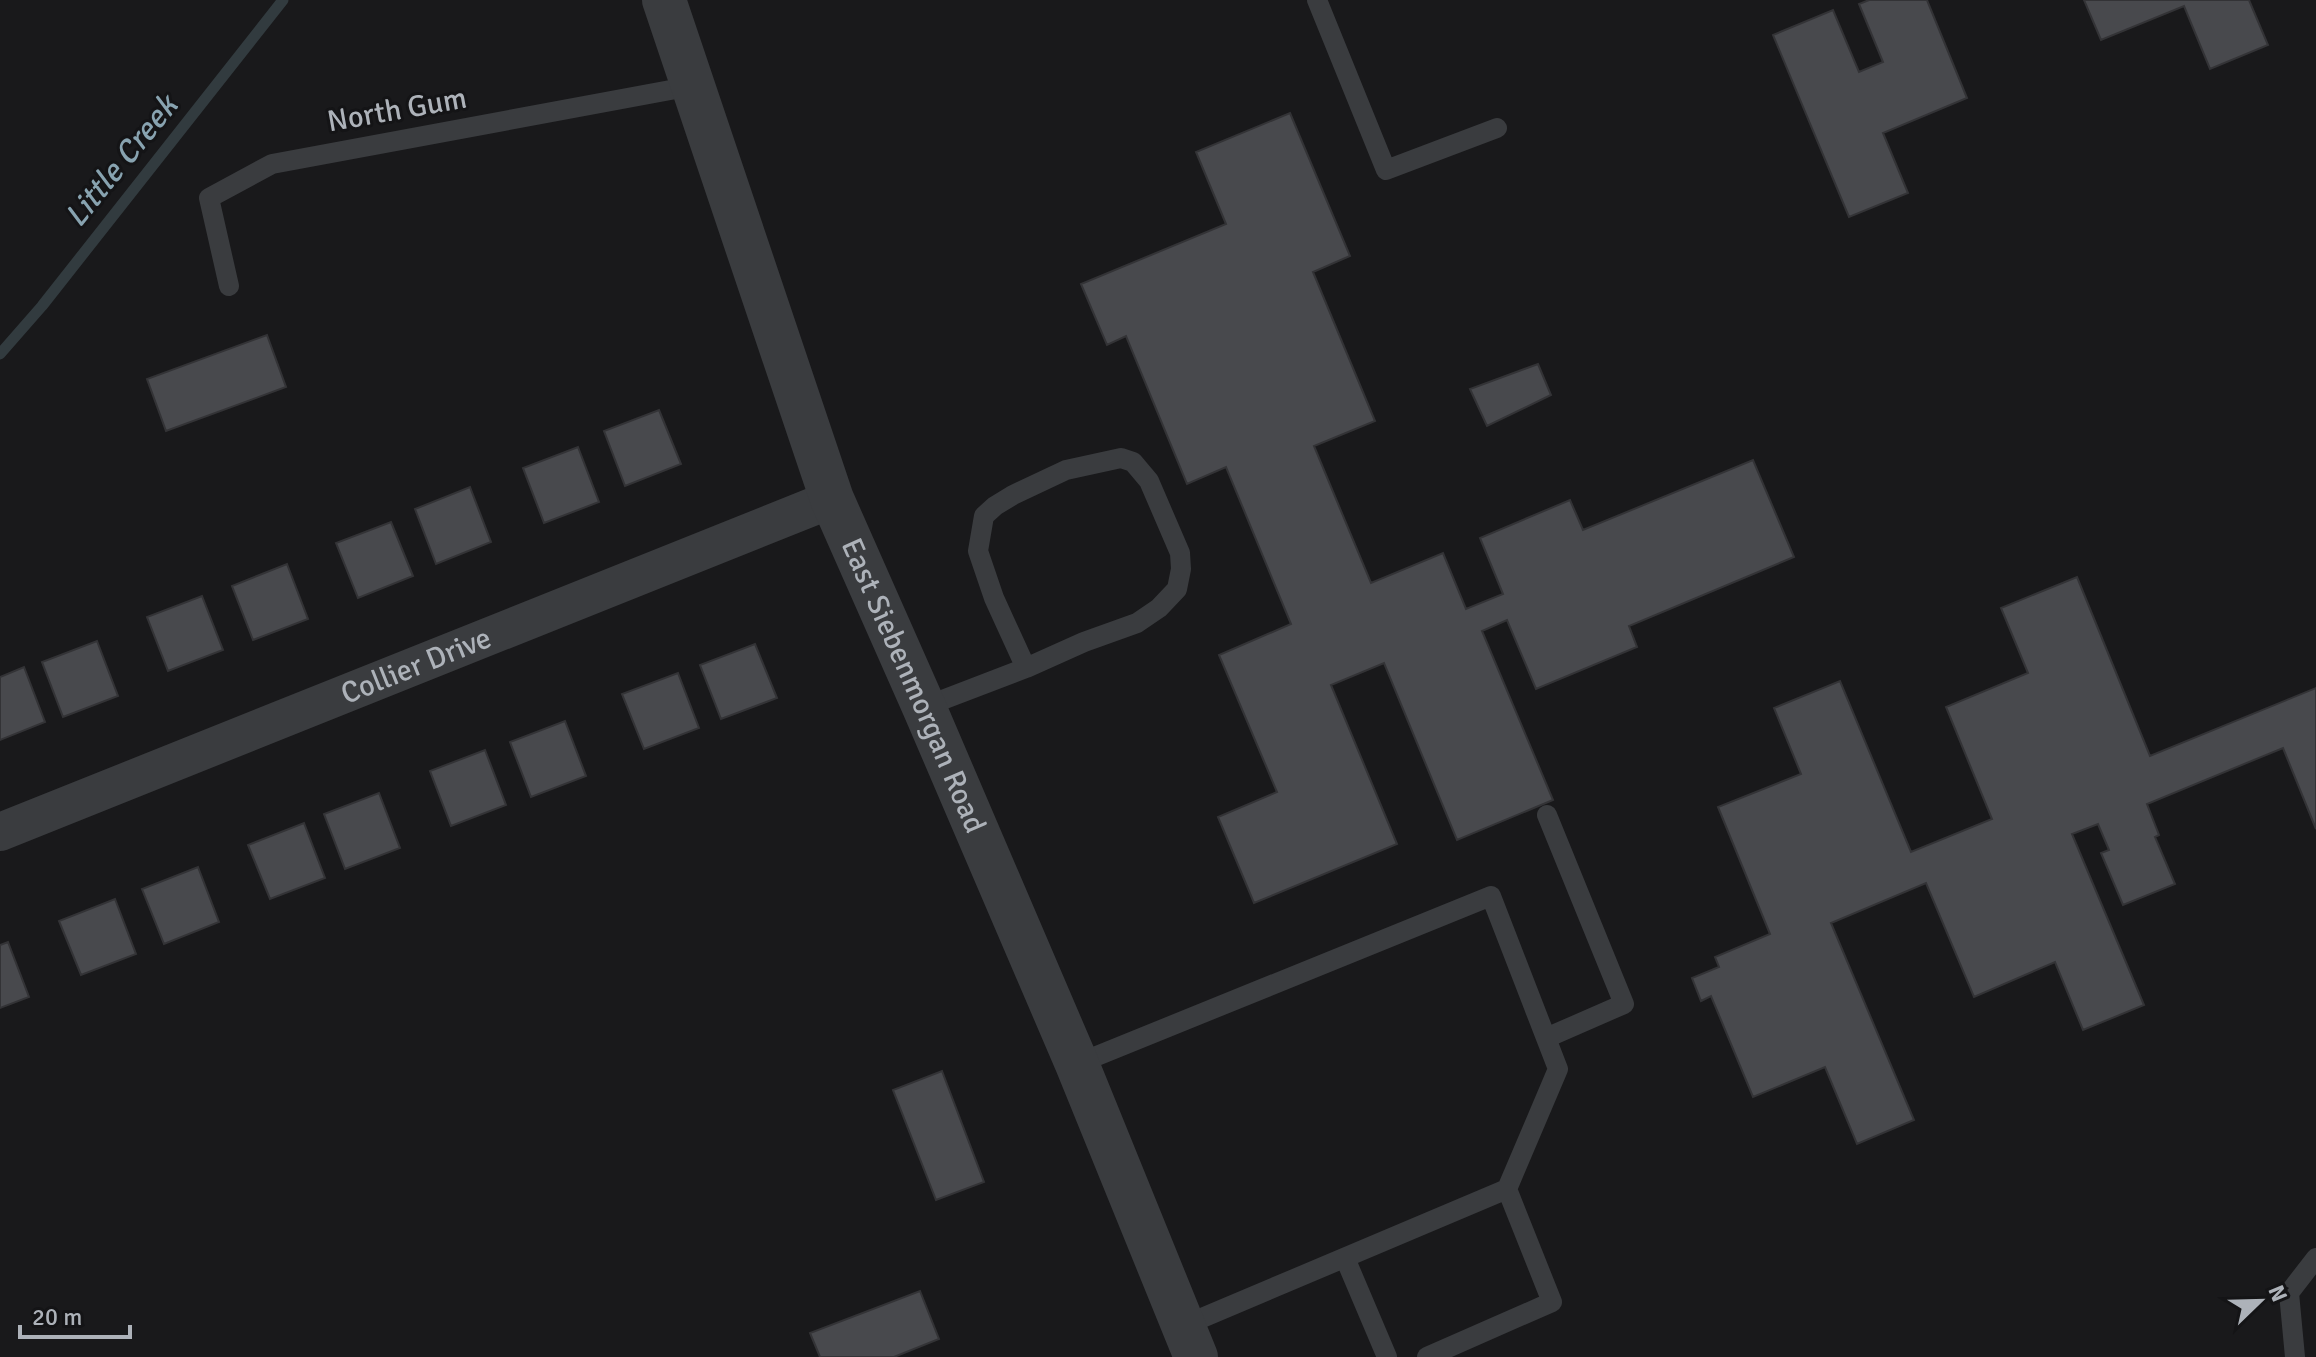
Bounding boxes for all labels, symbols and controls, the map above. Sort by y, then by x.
street label: North Gum [325,80,469,140]
water label: Little Creek [56,85,188,235]
street label: East Siebenmorgan Road [833,532,994,838]
street label: Collier Drive [335,619,496,712]
north arrow [2220,1261,2300,1341]
text: N [2263,1281,2293,1306]
scale bar [20,1289,130,1339]
text: 20 m [32,1302,82,1332]

